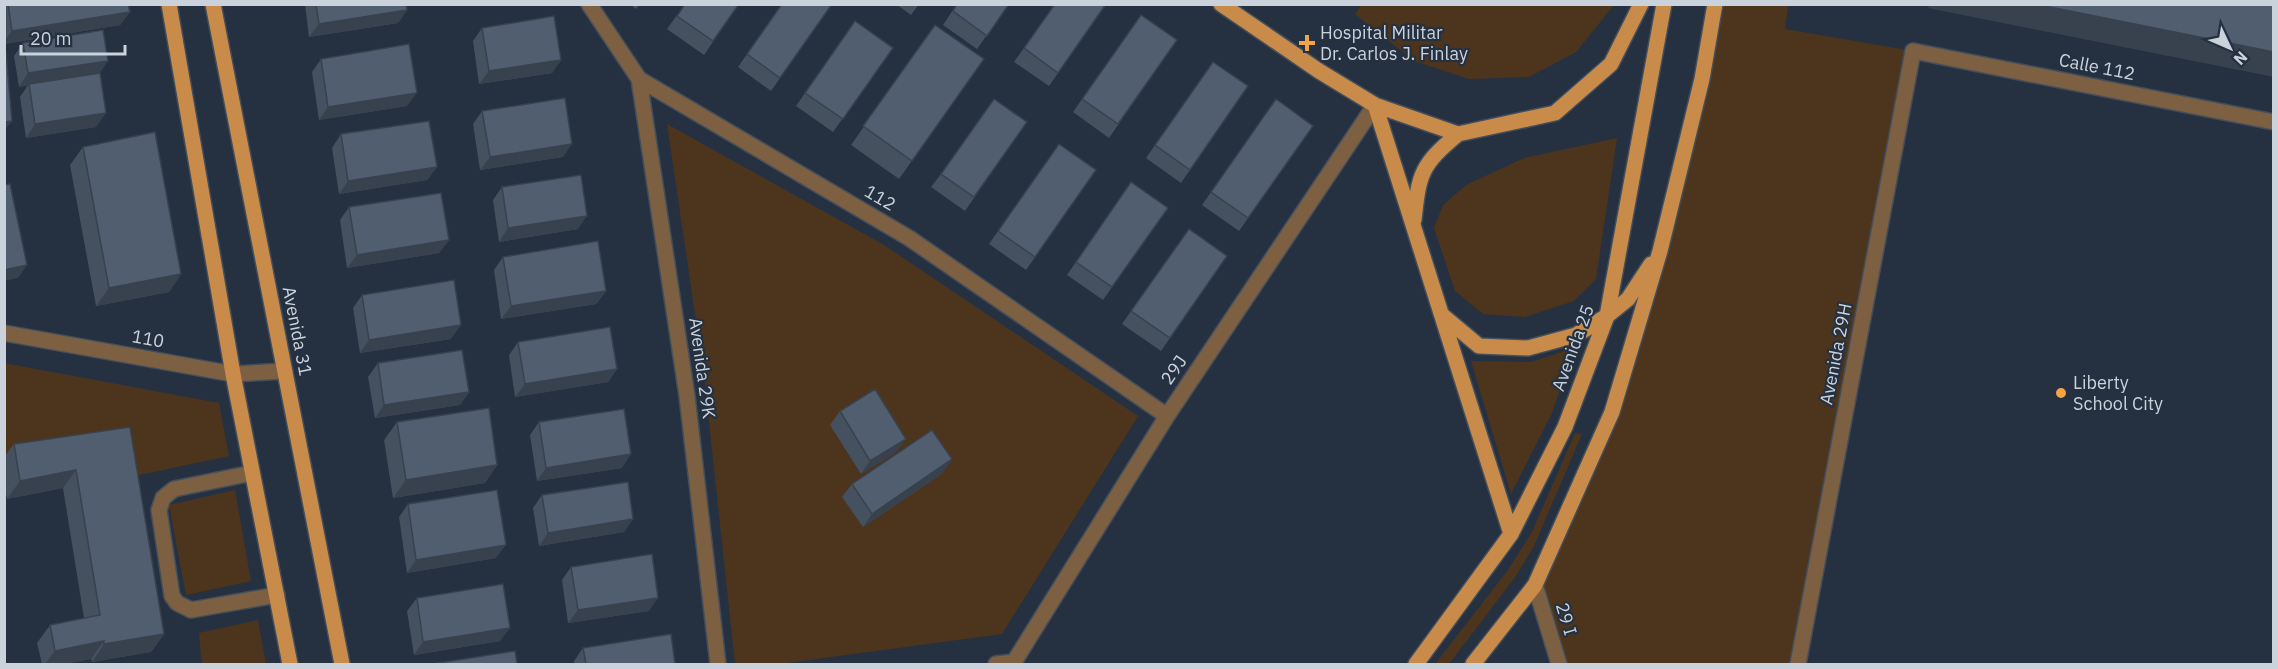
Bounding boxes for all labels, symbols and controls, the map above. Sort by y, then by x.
scale bar [21,18,124,56]
north arrow [2200,18,2260,78]
place label: Hospital Militar Dr. Carlos J. Finlay [1320,21,1468,65]
text: 20 m [30,27,72,50]
marker: Hospital Militar Dr. Carlos J. Finlay [1298,34,1316,52]
text: N [2230,47,2252,70]
street label: Calle 112 [2057,48,2137,85]
street label: 112 [860,180,900,216]
street label: Avenida 31 [278,284,317,377]
street label: Avenida 25 [1546,301,1599,394]
street label: Avenida 29H [1814,301,1857,407]
street label: Avenida 29K [684,316,721,421]
street label: 110 [130,324,166,353]
street label: 29J [1155,351,1192,389]
place label: Liberty School City [2073,371,2163,415]
marker: Liberty School City [2054,386,2068,400]
street label: 29 I [1551,600,1582,638]

